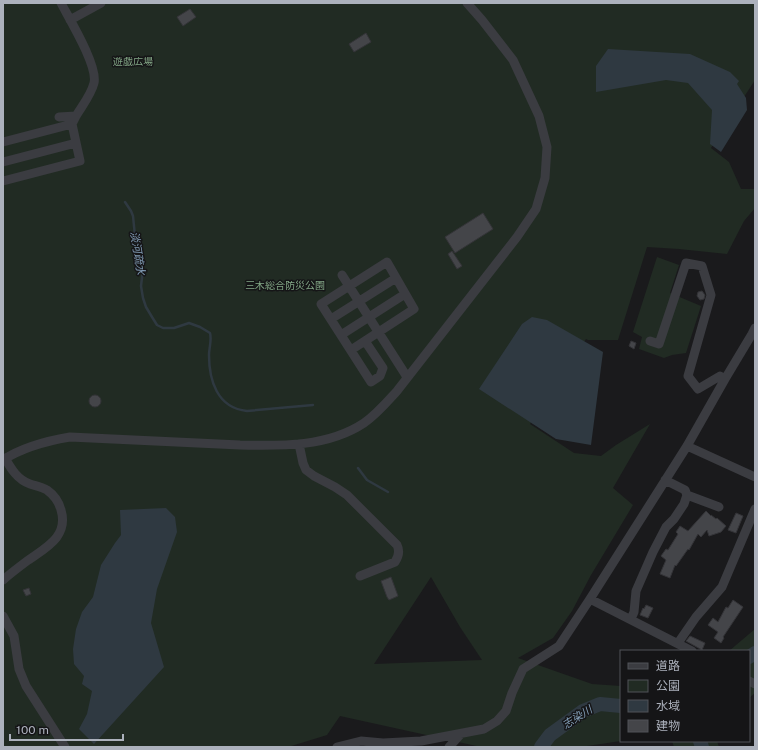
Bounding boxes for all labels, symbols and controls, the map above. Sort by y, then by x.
park label: 遊戯広場 [113,55,153,67]
water label: 淡河疏水 [129,230,148,277]
park label: 三木総合防災公園 [245,279,325,291]
legend [620,650,750,742]
text: 道路 [656,659,680,673]
text: 公園 [656,679,680,693]
text: 水域 [656,699,680,713]
water label: 志染川 [560,703,595,731]
scale bar [10,716,123,742]
text: 建物 [656,719,680,733]
text: 100 m [16,723,49,737]

